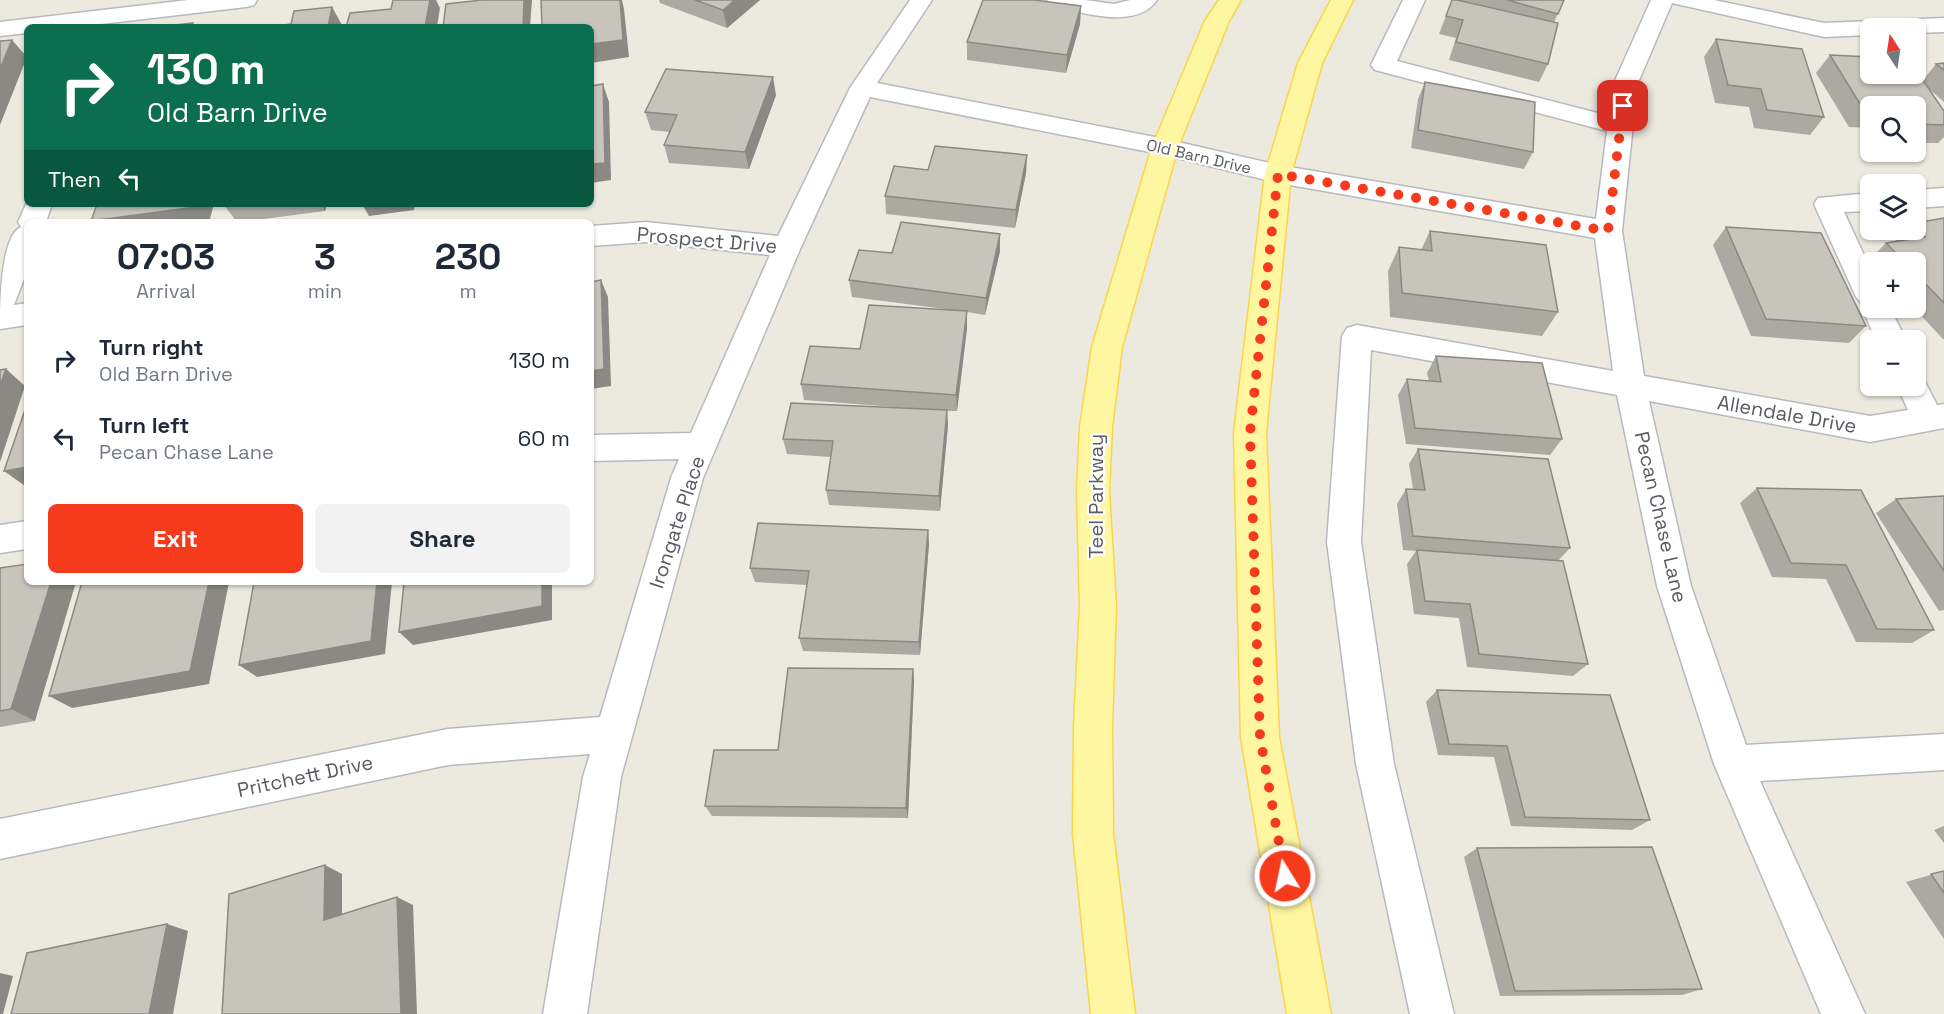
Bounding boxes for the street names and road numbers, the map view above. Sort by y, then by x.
street label: Old Barn Drive [1144,134,1253,179]
street label: Prospect Drive [636,221,778,259]
street label: Allendale Drive [1715,389,1859,439]
street label: Pecan Chase Lane [1629,429,1693,605]
street label: Teel Parkway [1083,434,1109,558]
street label: Irongate Place [643,452,711,592]
street label: Pritchett Drive [235,749,375,803]

